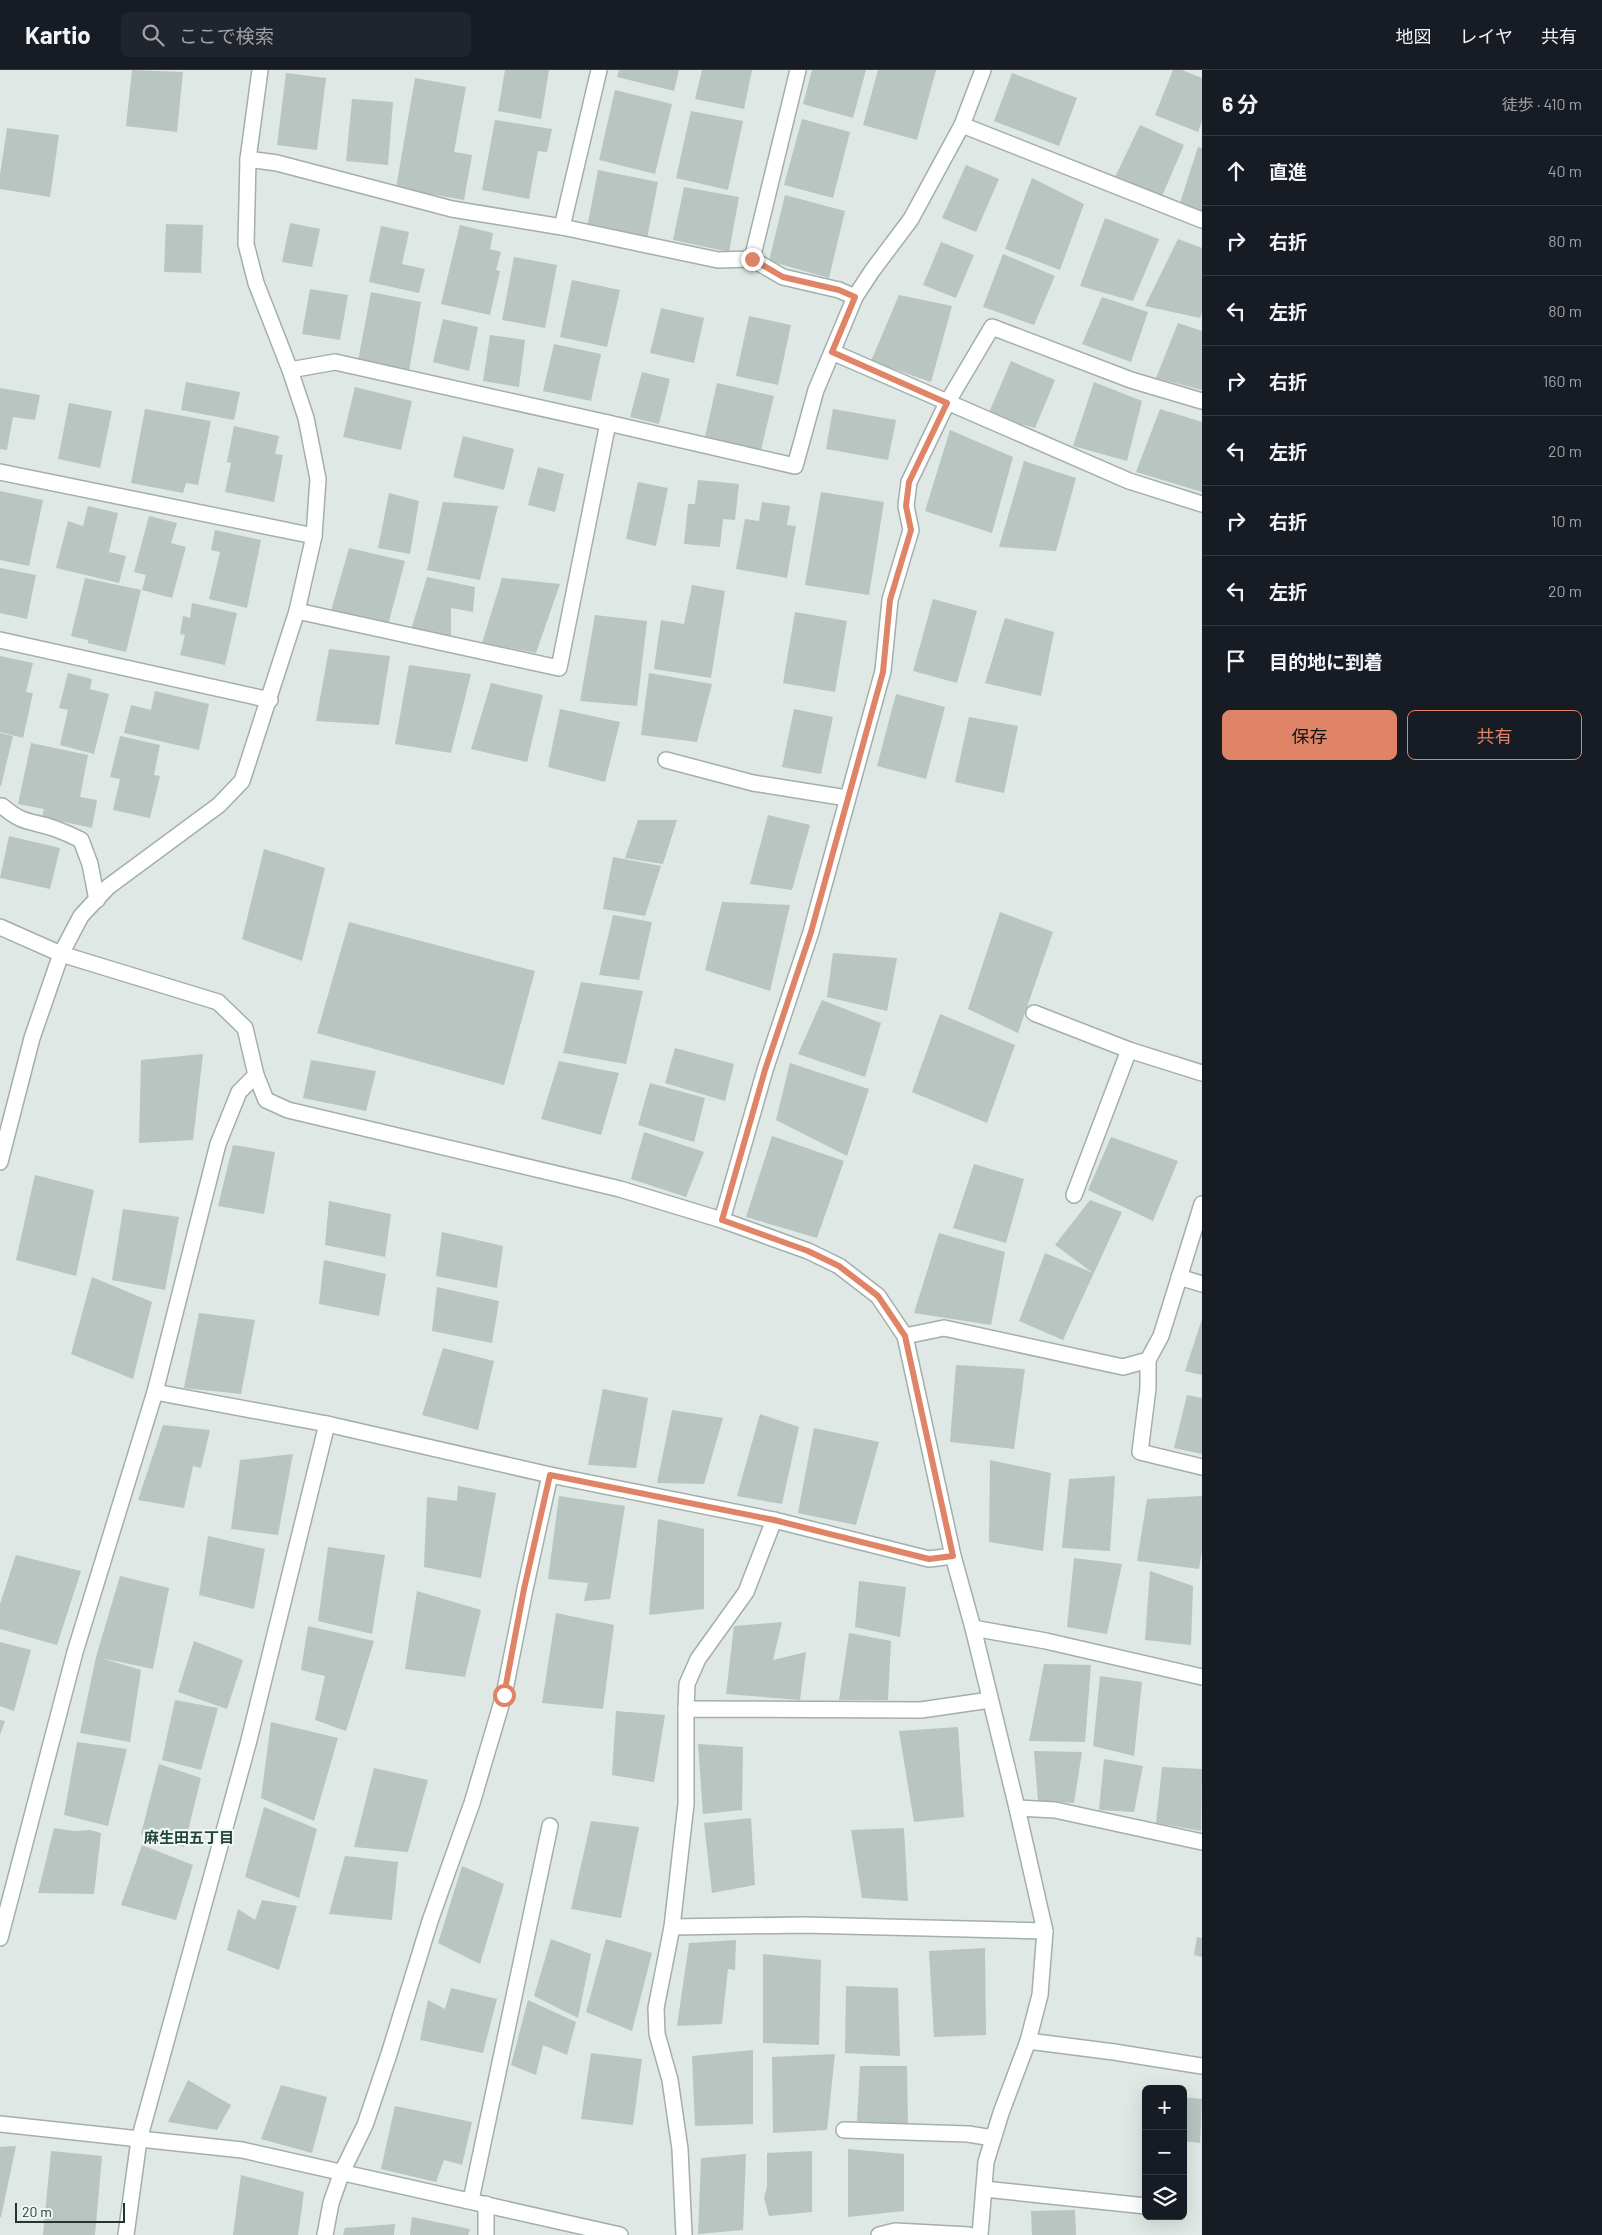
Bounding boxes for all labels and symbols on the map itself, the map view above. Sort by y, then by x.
route end [741,248,764,271]
route start [493,1684,516,1707]
district label: 麻生田五丁目 [144,1828,234,1846]
scale bar [15,2200,125,2223]

